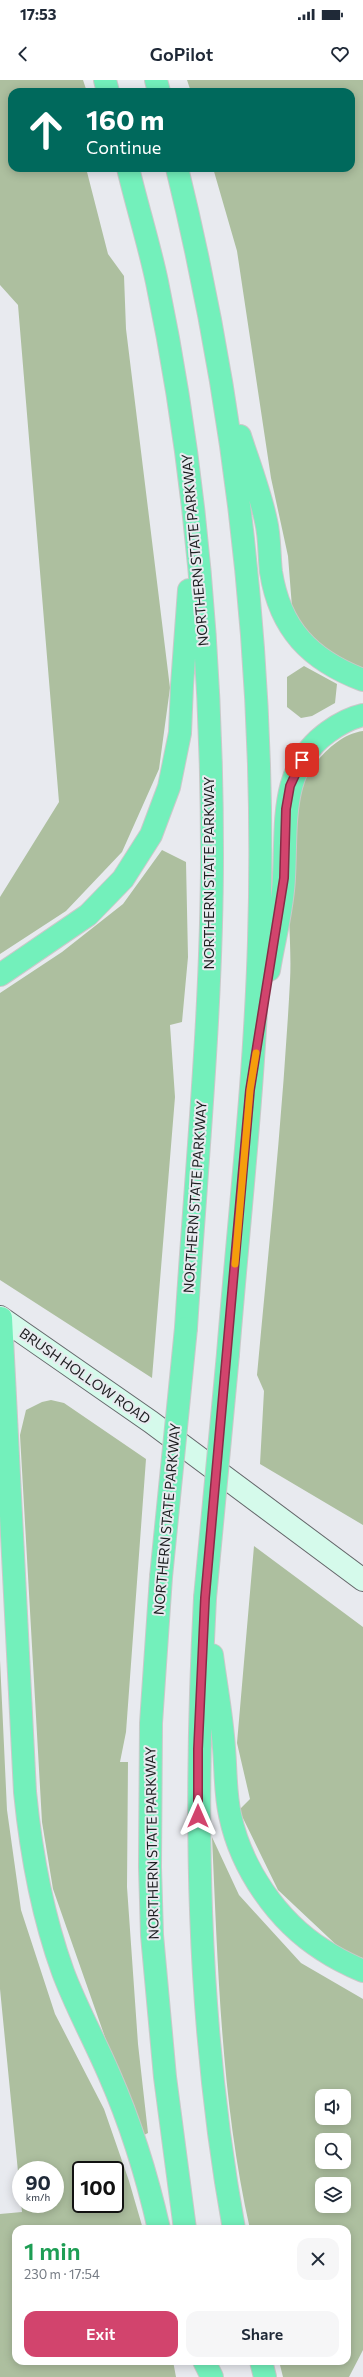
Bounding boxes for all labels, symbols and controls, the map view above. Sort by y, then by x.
text: 17:53 [20,5,56,23]
icon: back [12,43,34,65]
text: GoPilot [150,43,213,65]
icon: heart [329,43,351,65]
text: 160 m [86,102,164,136]
icon: ahead [20,104,72,156]
text: Continue [86,136,161,158]
street label: NORTHERN STATE PARKWAY [178,453,211,647]
pin [285,743,319,777]
icon: arrive [291,749,313,771]
street label: NORTHERN STATE PARKWAY [200,777,217,969]
street label: NORTHERN STATE PARKWAY [179,1100,210,1294]
street label: BRUSH HOLLOW ROAD [17,1324,154,1427]
street label: NORTHERN STATE PARKWAY [150,1422,183,1616]
street label: NORTHERN STATE PARKWAY [141,1746,162,1940]
position arrow [177,1795,219,1837]
map controls [315,2089,351,2213]
button: sound [315,2089,351,2125]
button: search [315,2133,351,2169]
speed limit sign: 100 [72,2161,124,2213]
text: 90 [25,2170,51,2194]
button: layers [315,2177,351,2213]
text: km/h [26,2191,50,2203]
text: 1 min [24,2236,81,2265]
button: close [297,2238,339,2280]
text: 230 m · 17:54 [24,2266,100,2282]
button: Exit [24,2311,178,2357]
button: Share [186,2311,339,2357]

